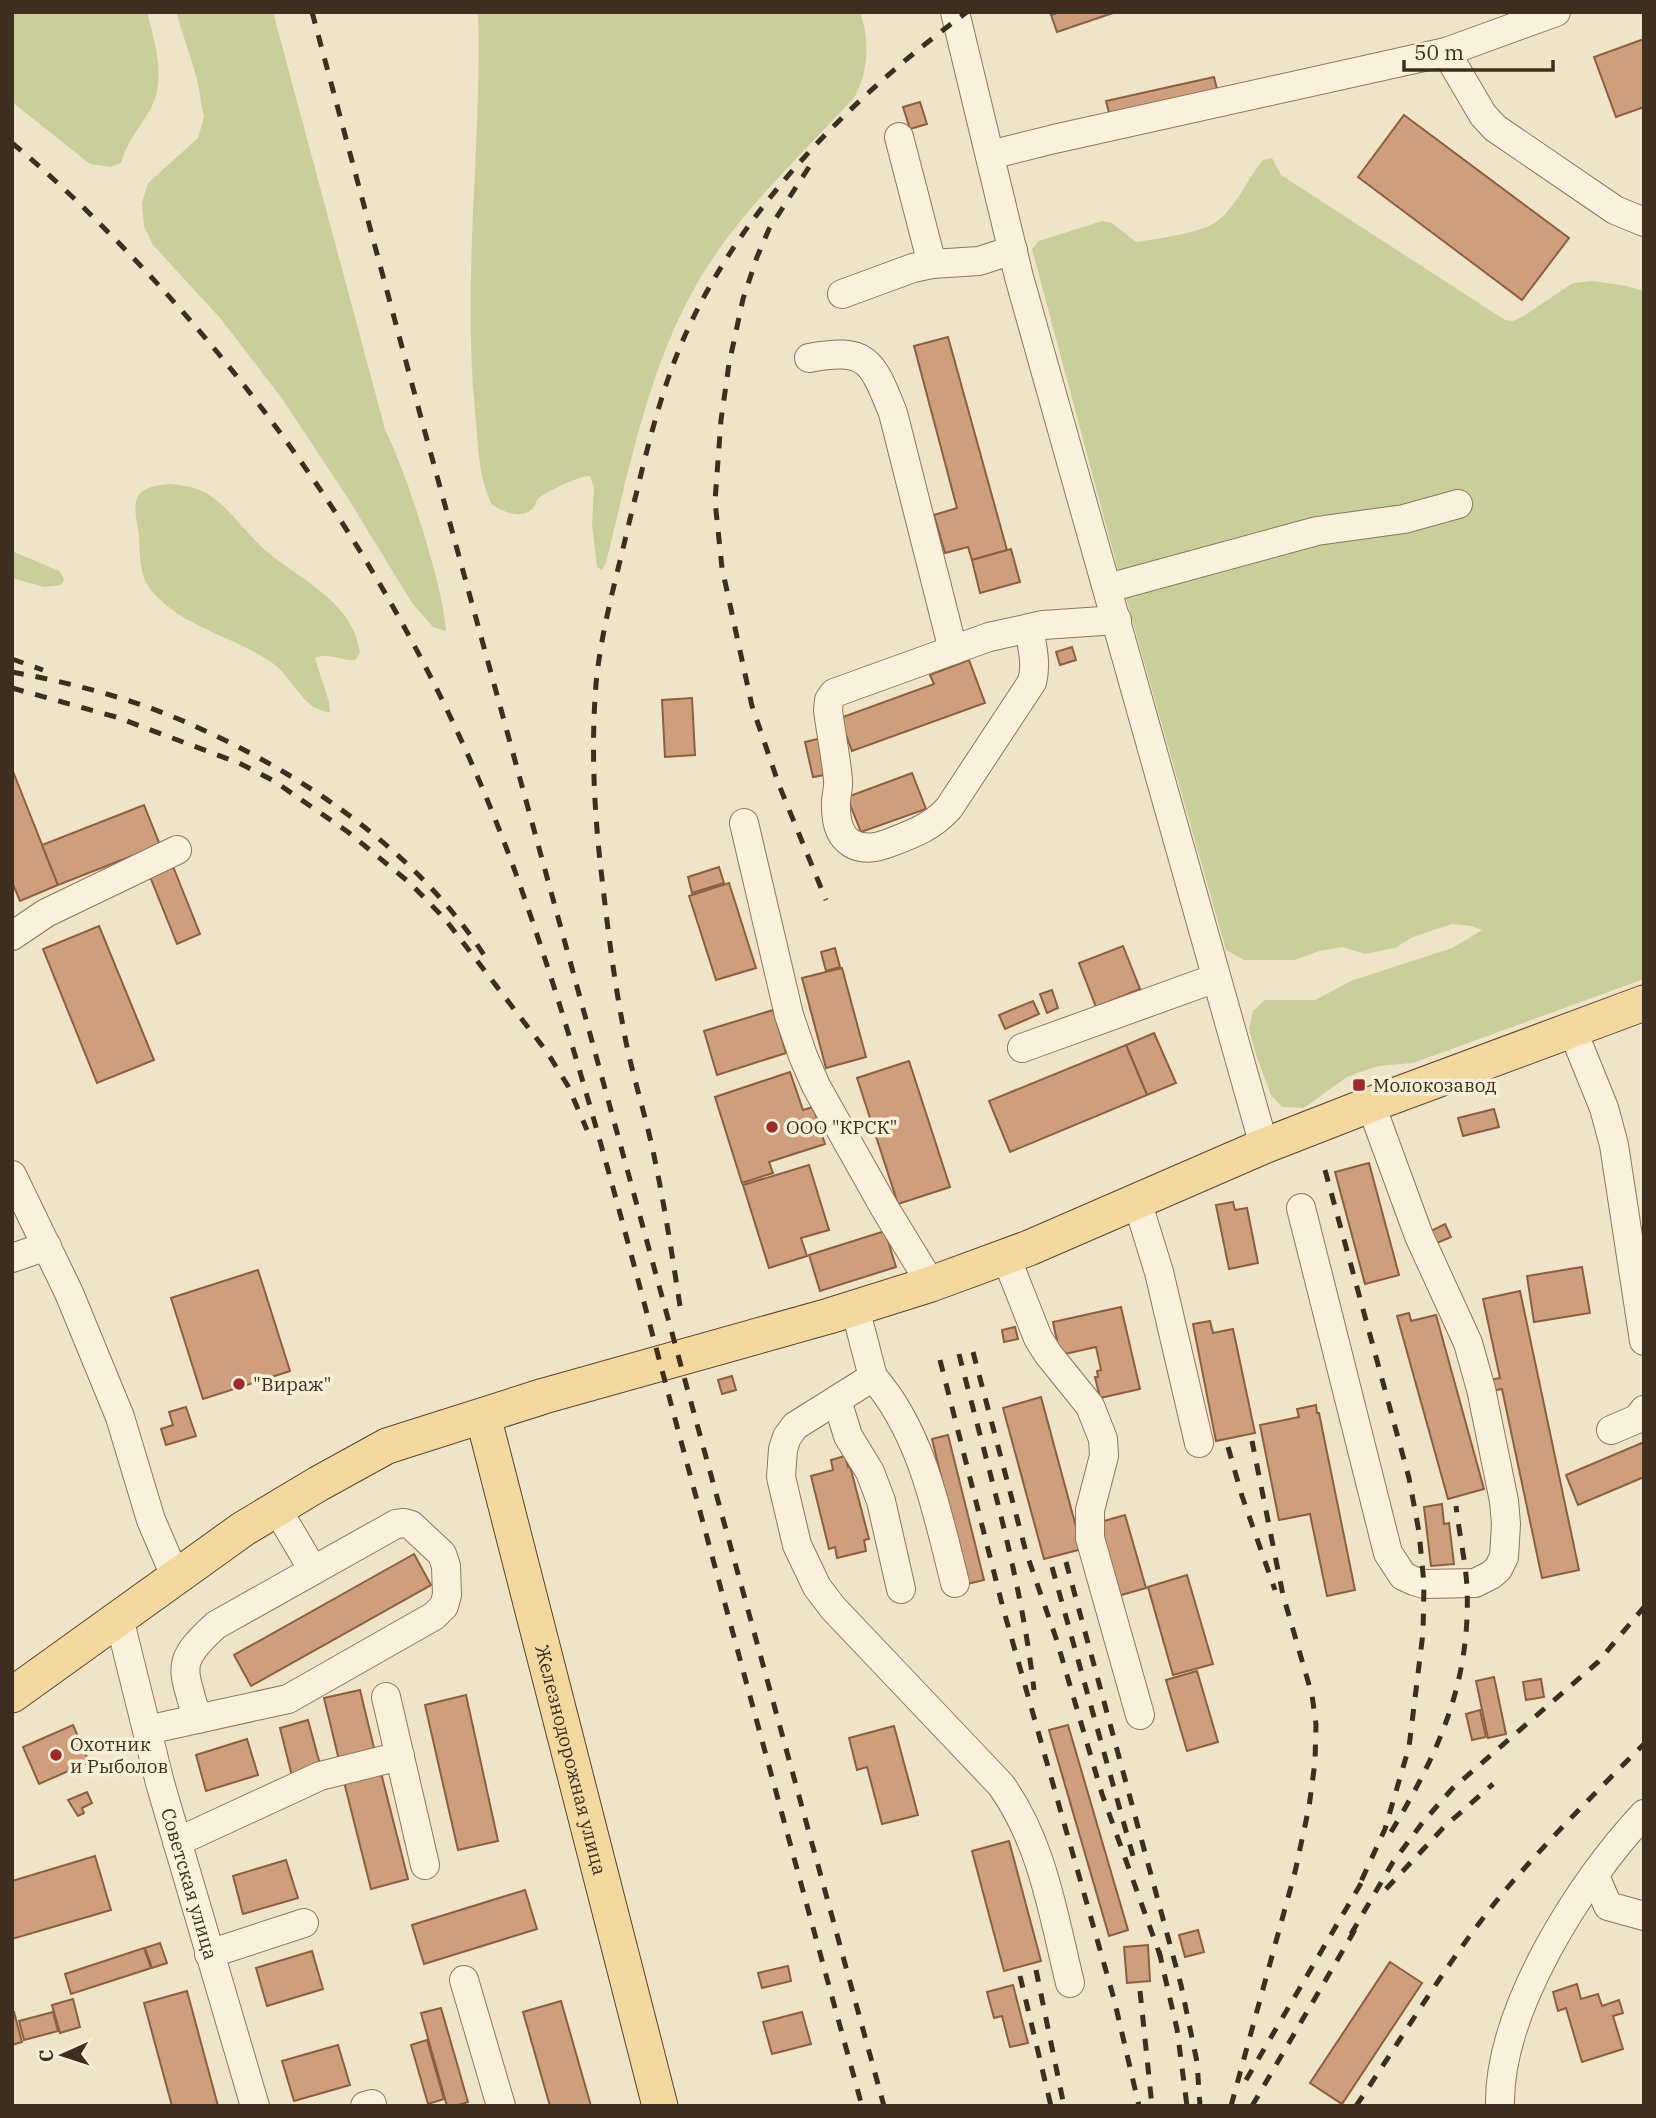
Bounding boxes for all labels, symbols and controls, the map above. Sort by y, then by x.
scale bar [1404,28,1553,72]
text: 50 m [1414,38,1464,66]
place label: Молокозавод [1373,1073,1497,1097]
marker: Молокозавод [1351,1077,1367,1093]
place label: ООО "КРСК" [786,1115,897,1139]
marker: ООО "КРСК" [764,1119,780,1135]
place label: "Вираж" [253,1372,331,1396]
marker: "Вираж" [231,1376,247,1392]
street label: Железнодорожная улица [530,1642,612,1878]
place label: Охотник и Рыболов [70,1732,168,1778]
marker: Охотник и Рыболов [48,1747,64,1763]
street label: Советская улица [156,1805,223,1962]
north arrow [28,2020,98,2090]
text: С [34,2049,58,2063]

